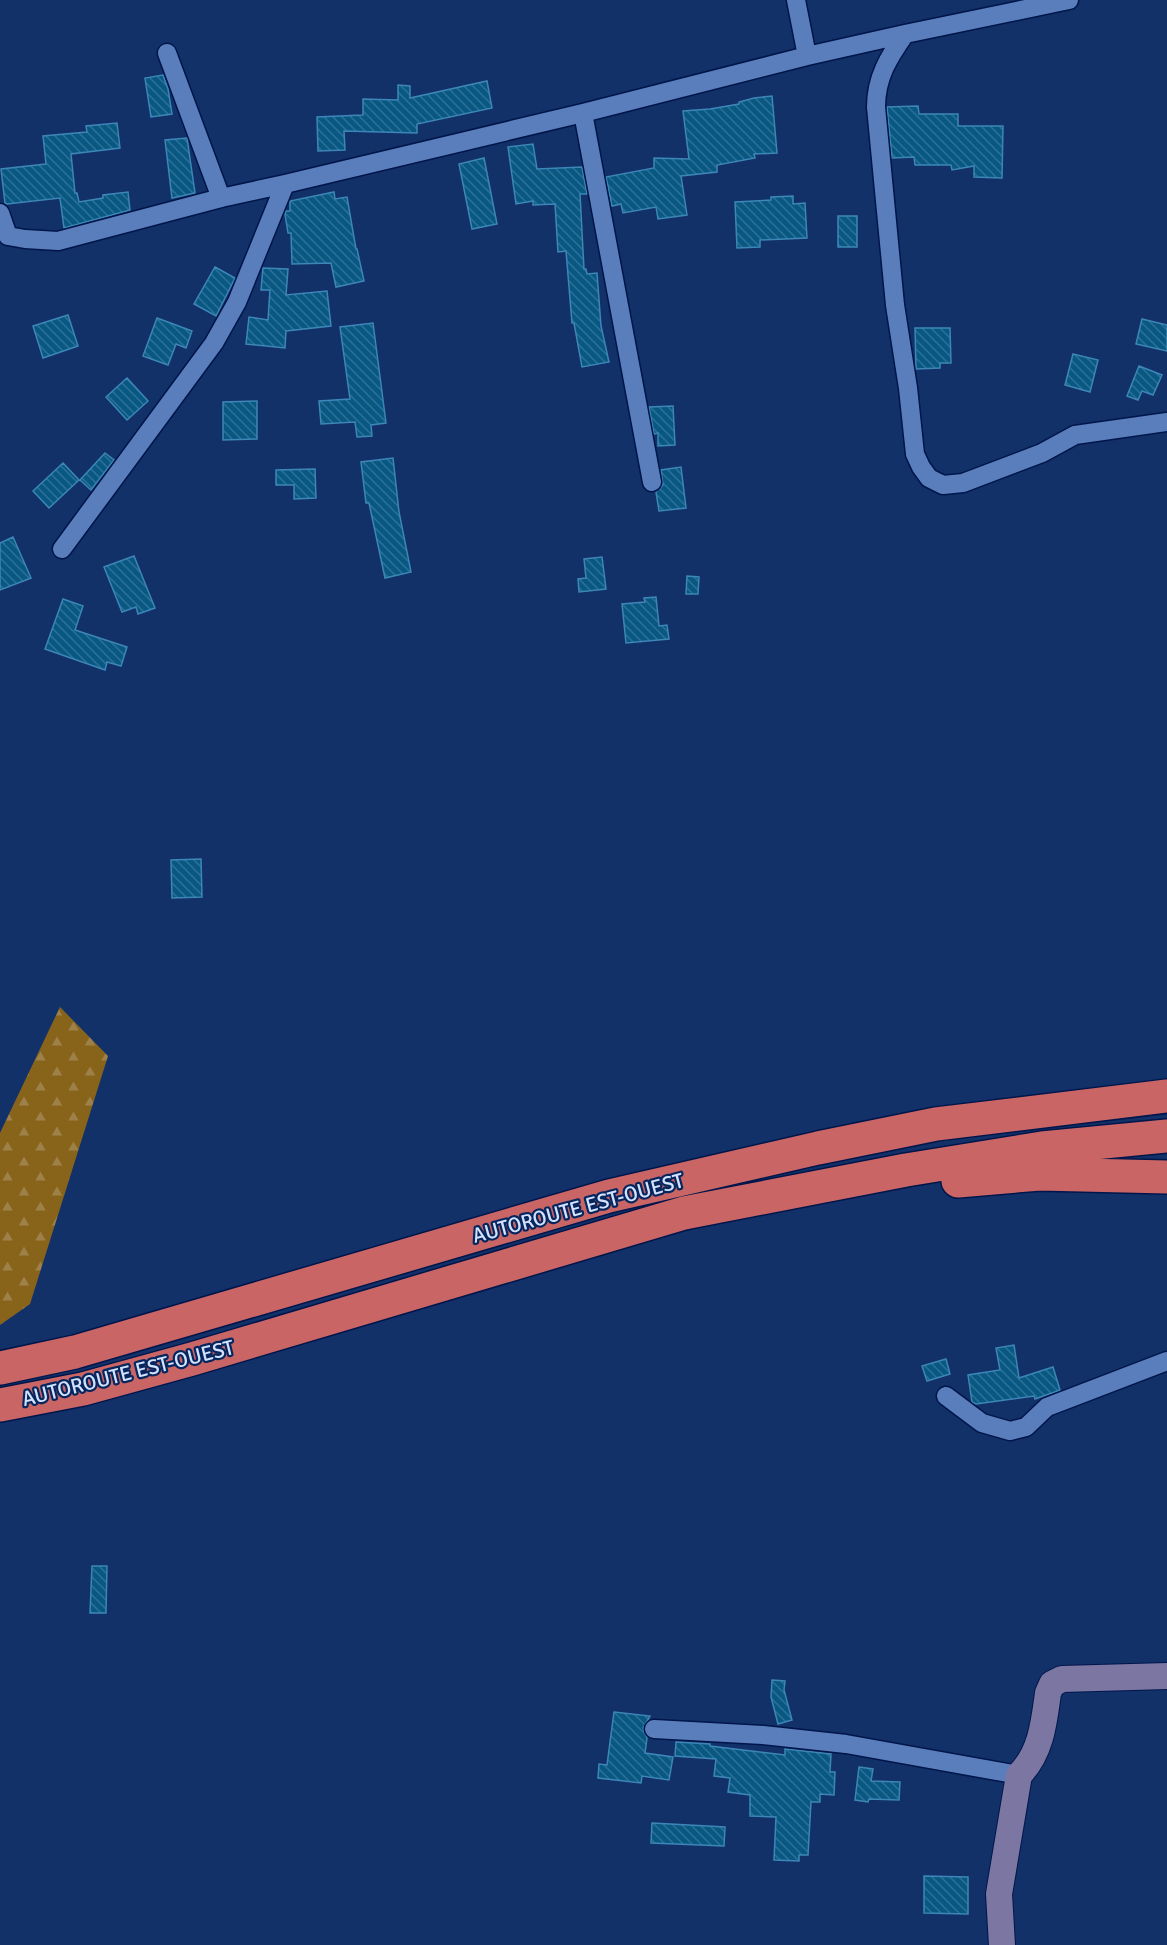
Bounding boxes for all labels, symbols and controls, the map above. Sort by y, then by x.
street label: AUTOROUTE EST-OUEST [469,1167,687,1249]
street label: AUTOROUTE EST-OUEST [19,1334,237,1412]

